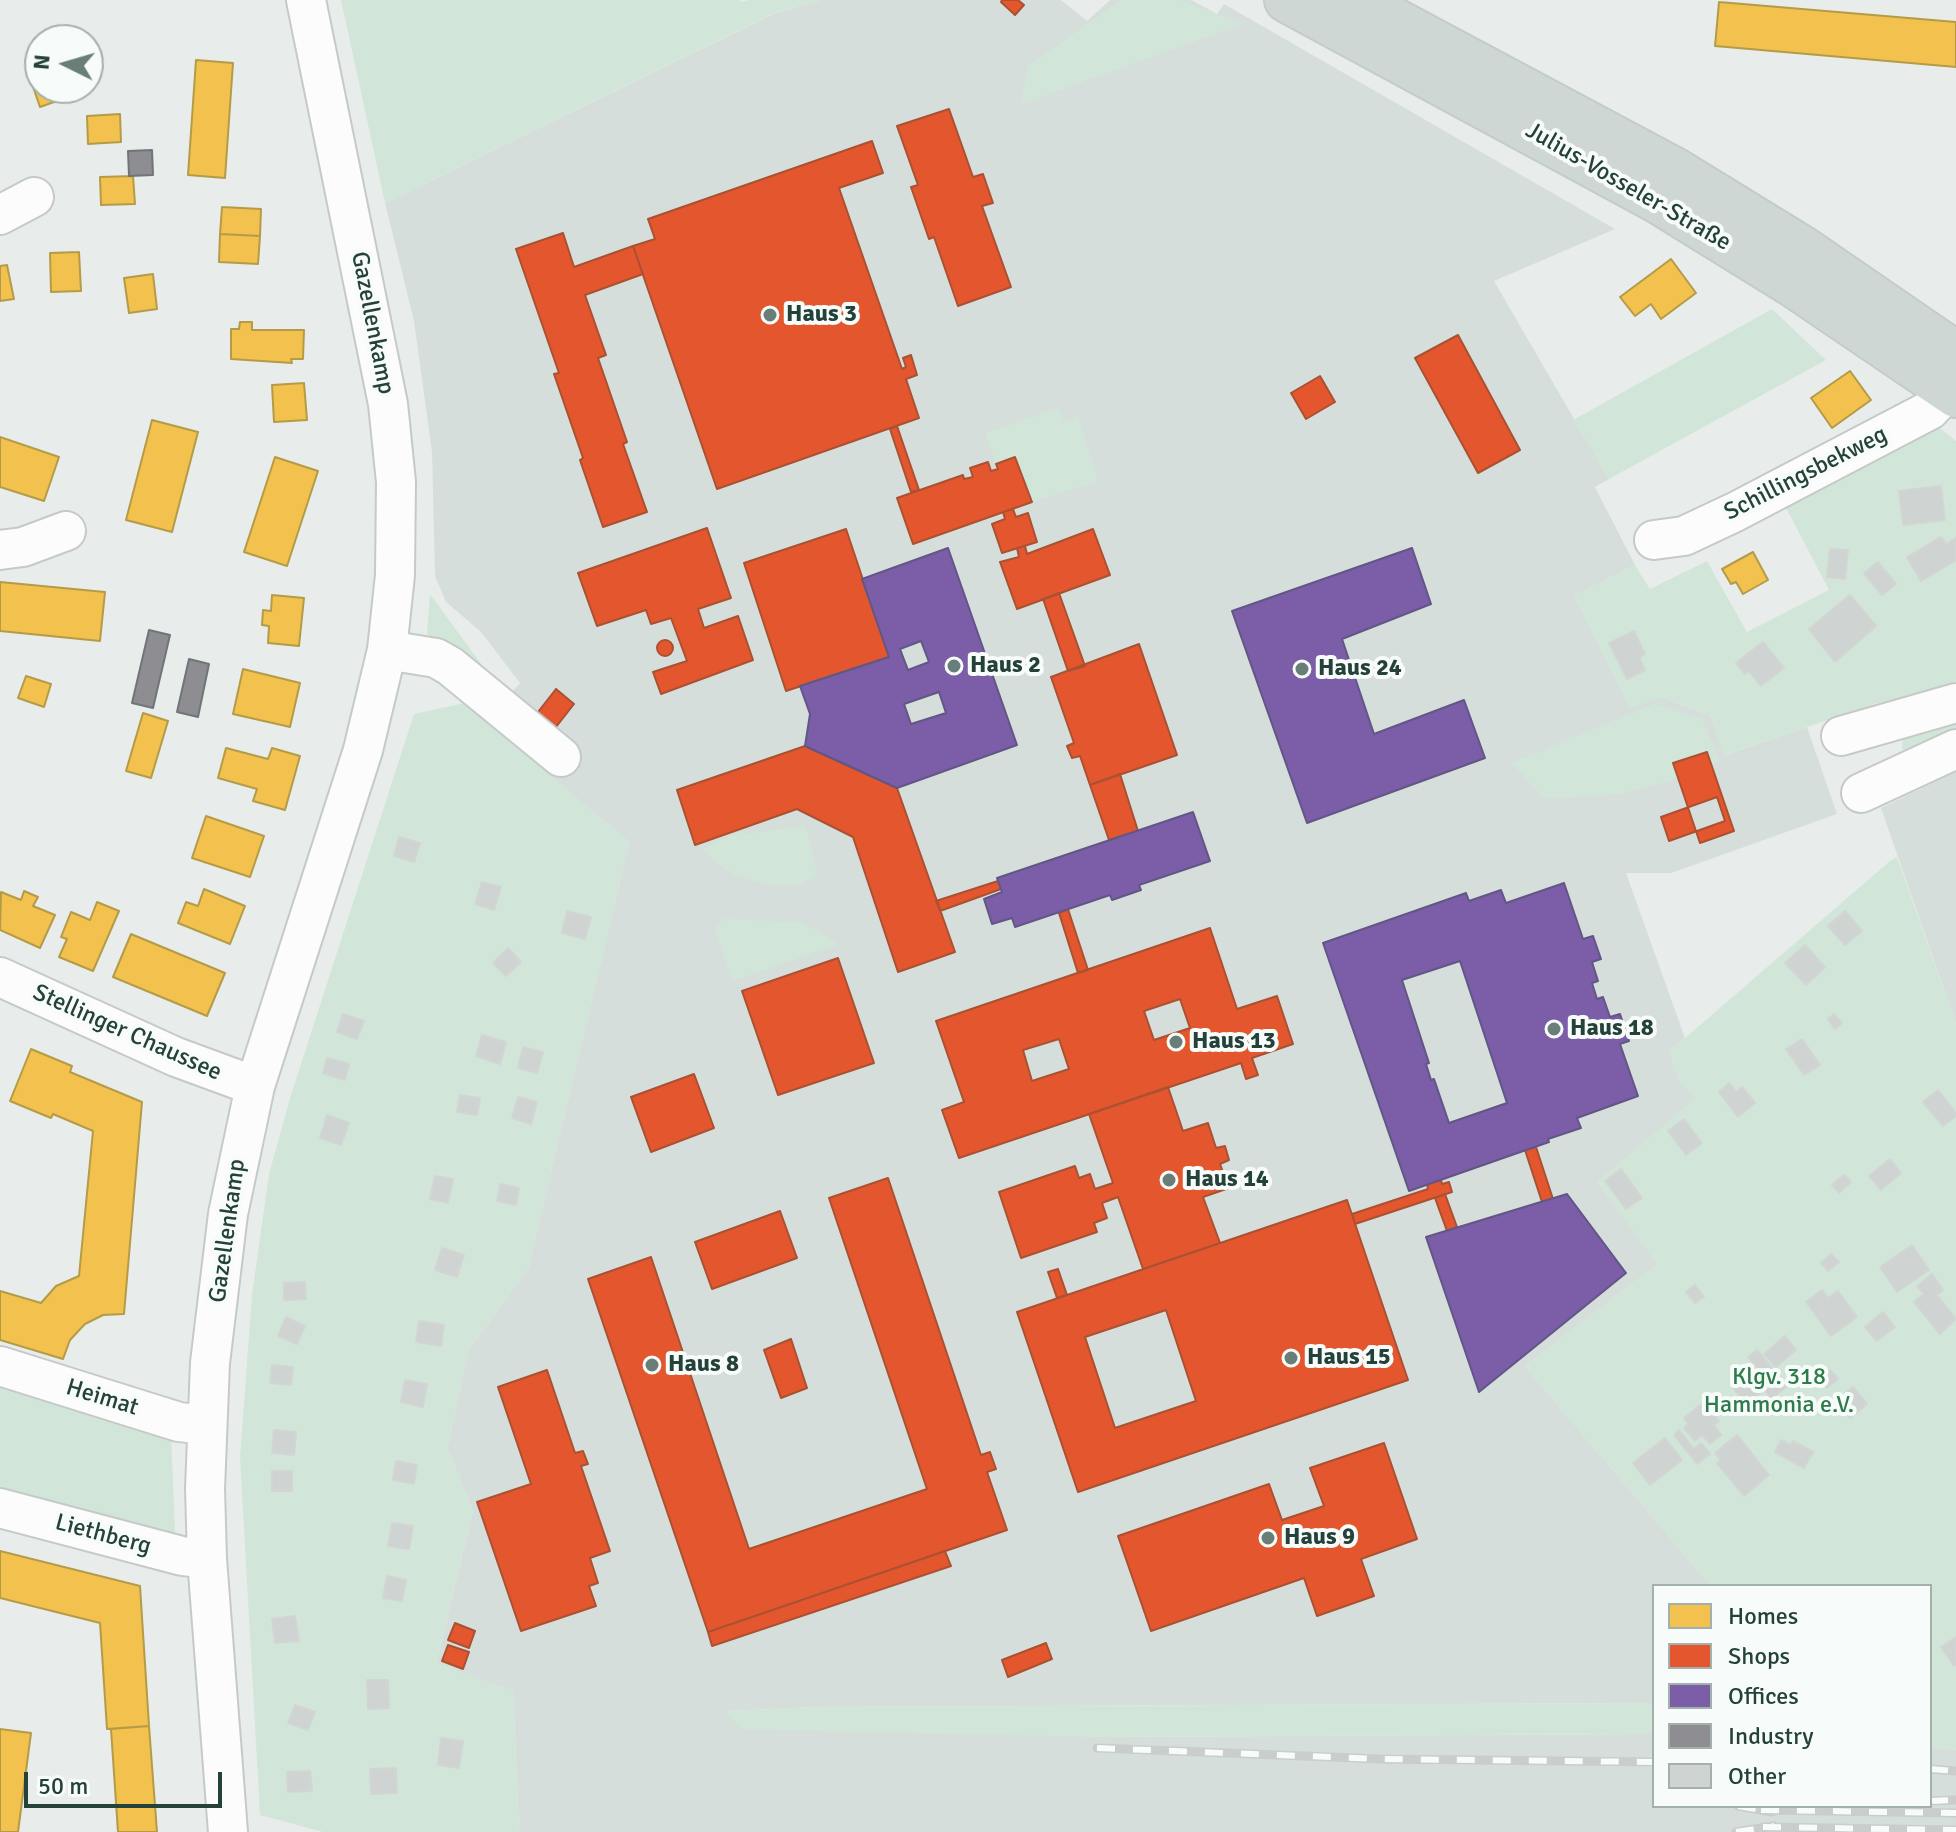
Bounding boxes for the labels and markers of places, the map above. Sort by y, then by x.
place label: Haus 3 [786,301,857,329]
marker: Haus 3 [761,306,779,324]
place label: Haus 2 [970,652,1041,680]
place label: Haus 24 [1318,655,1402,683]
marker: Haus 2 [945,657,963,675]
marker: Haus 24 [1293,660,1311,678]
place label: Haus 18 [1570,1015,1654,1043]
marker: Haus 18 [1545,1020,1563,1038]
place label: Haus 13 [1192,1028,1276,1056]
marker: Haus 13 [1167,1033,1185,1051]
place label: Haus 14 [1185,1166,1269,1194]
marker: Haus 14 [1160,1171,1178,1189]
place label: Haus 15 [1307,1344,1391,1372]
marker: Haus 15 [1282,1349,1300,1367]
place label: Haus 8 [668,1351,739,1379]
marker: Haus 8 [643,1356,661,1374]
place label: Haus 9 [1284,1524,1355,1552]
marker: Haus 9 [1259,1529,1277,1547]

